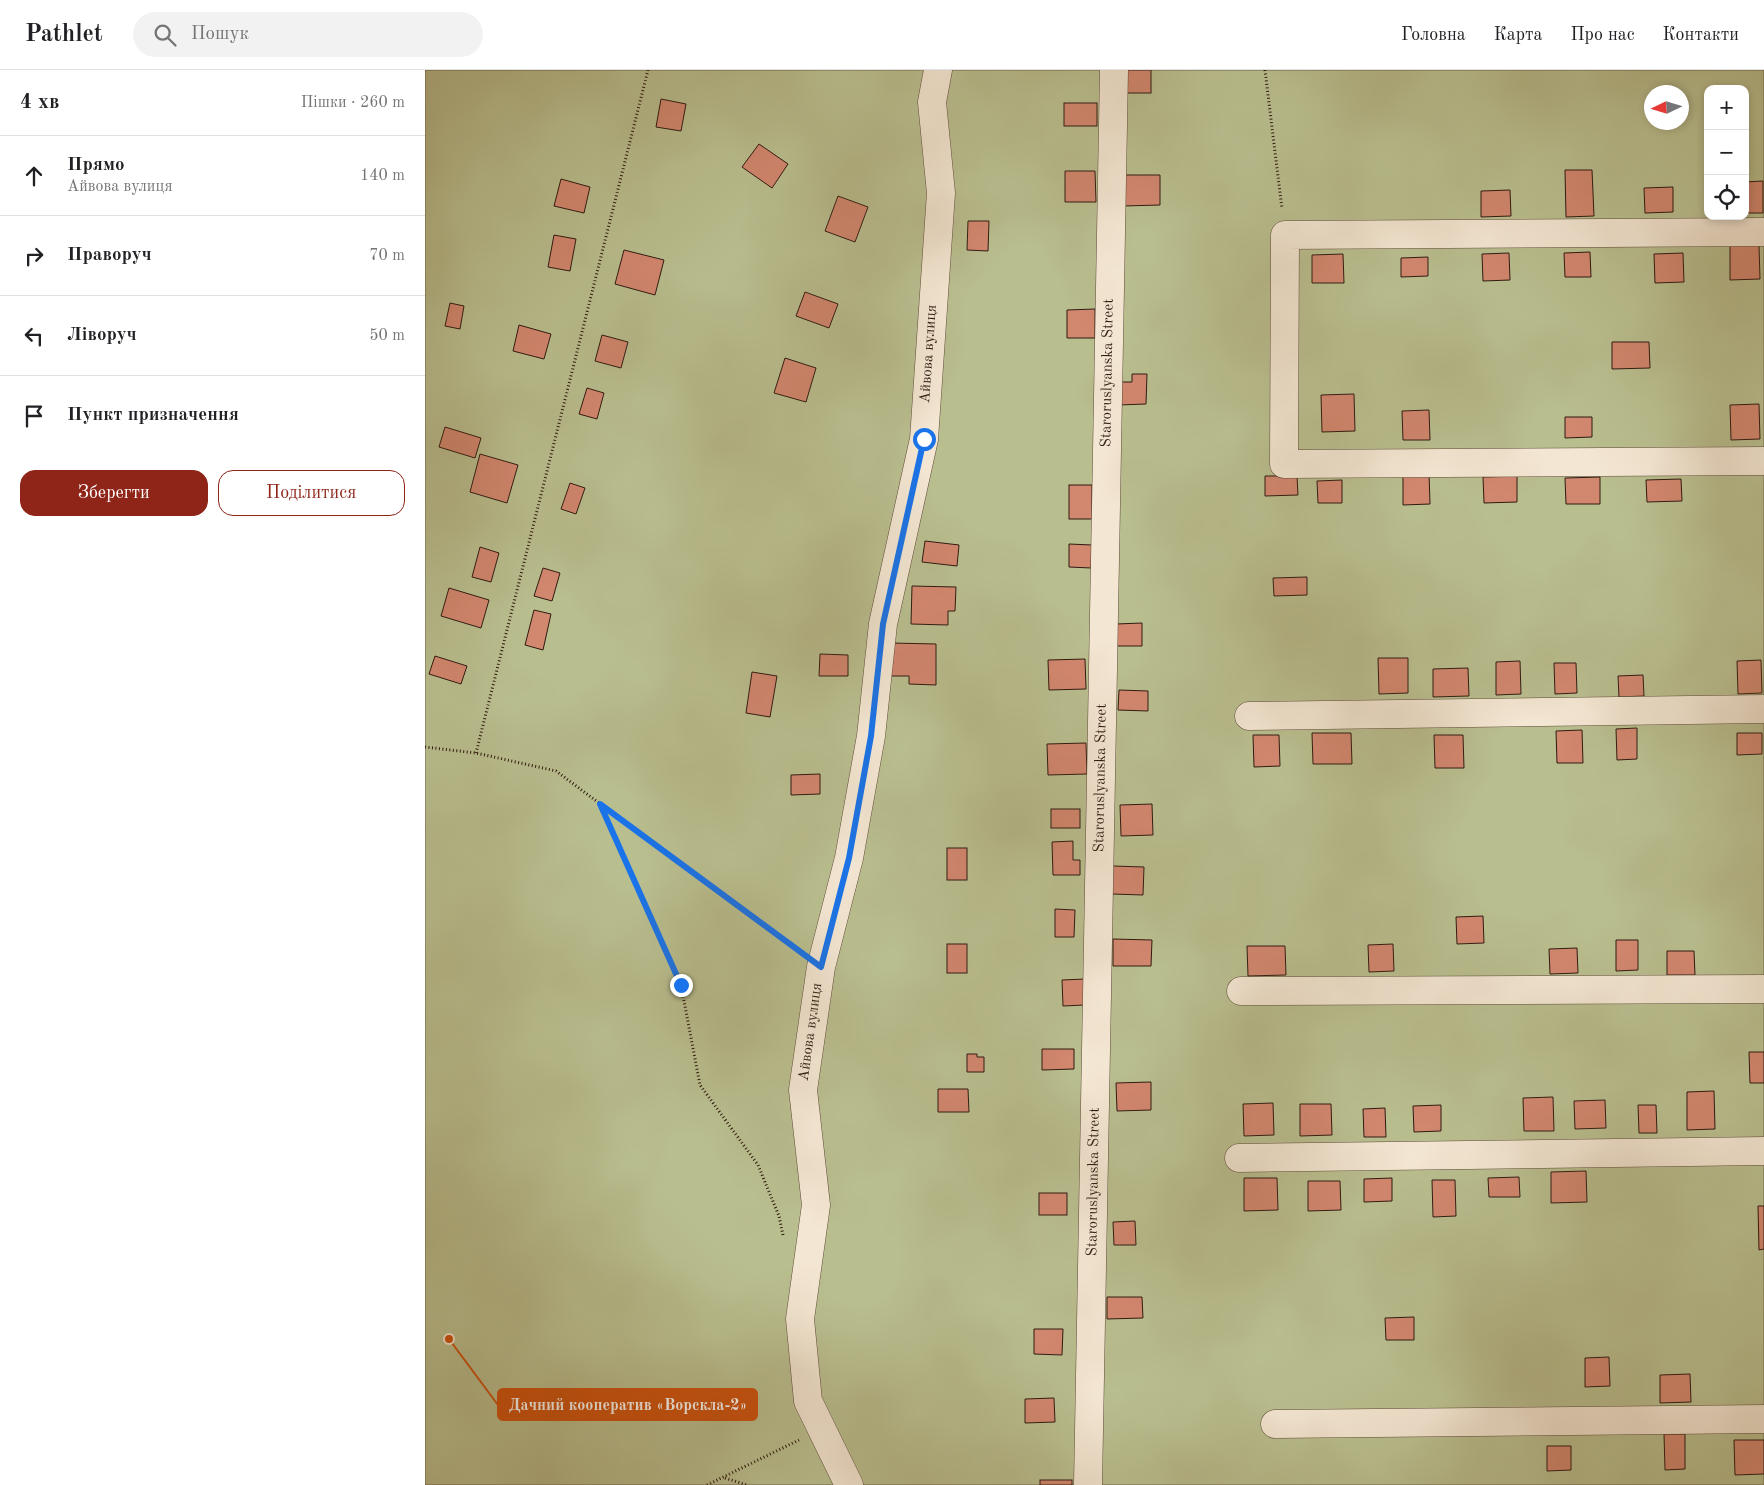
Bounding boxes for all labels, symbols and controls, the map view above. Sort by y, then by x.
search box [133,12,483,57]
icon: search [151,21,179,49]
text: Pathlet [25,23,103,47]
text: Пошук [191,25,249,44]
text: Головна [1401,26,1466,44]
text: Карта [1494,26,1542,44]
text: Про нас [1570,26,1635,44]
text: Контакти [1663,26,1739,44]
north arrow [1644,85,1689,130]
map controls [1704,85,1749,220]
button: + [1704,85,1749,130]
text: 4 хв [20,92,59,113]
text: Пішки · 260 m [301,95,405,111]
button: − [1704,130,1749,175]
text: Прямо [67,156,125,175]
icon: ahead [20,162,48,190]
text: 140 m [360,168,405,184]
button: locate [1704,175,1749,220]
text: Айвова вулиця [67,179,173,195]
icon: right [20,242,48,270]
text: Праворуч [67,246,152,265]
text: 70 m [369,248,405,264]
street label: Staroruslyanska Street [1099,298,1117,448]
street label: Айвова вулиця [918,304,940,404]
icon: left [20,322,48,350]
text: Ліворуч [67,326,137,345]
text: 50 m [369,328,405,344]
icon: arrive [20,402,48,430]
text: Пункт призначення [67,406,239,425]
route start [913,428,936,451]
button: Зберегти [20,470,208,516]
button: Поділитися [218,470,405,516]
street label: Staroruslyanska Street [1092,703,1110,853]
route end [670,974,693,997]
street label: Айвова вулиця [797,982,825,1082]
street label: Staroruslyanska Street [1085,1107,1103,1257]
callout: Дачний кооператив «Ворскла-2» [498,1389,757,1420]
text: Дачний кооператив «Ворскла-2» [509,1398,747,1414]

